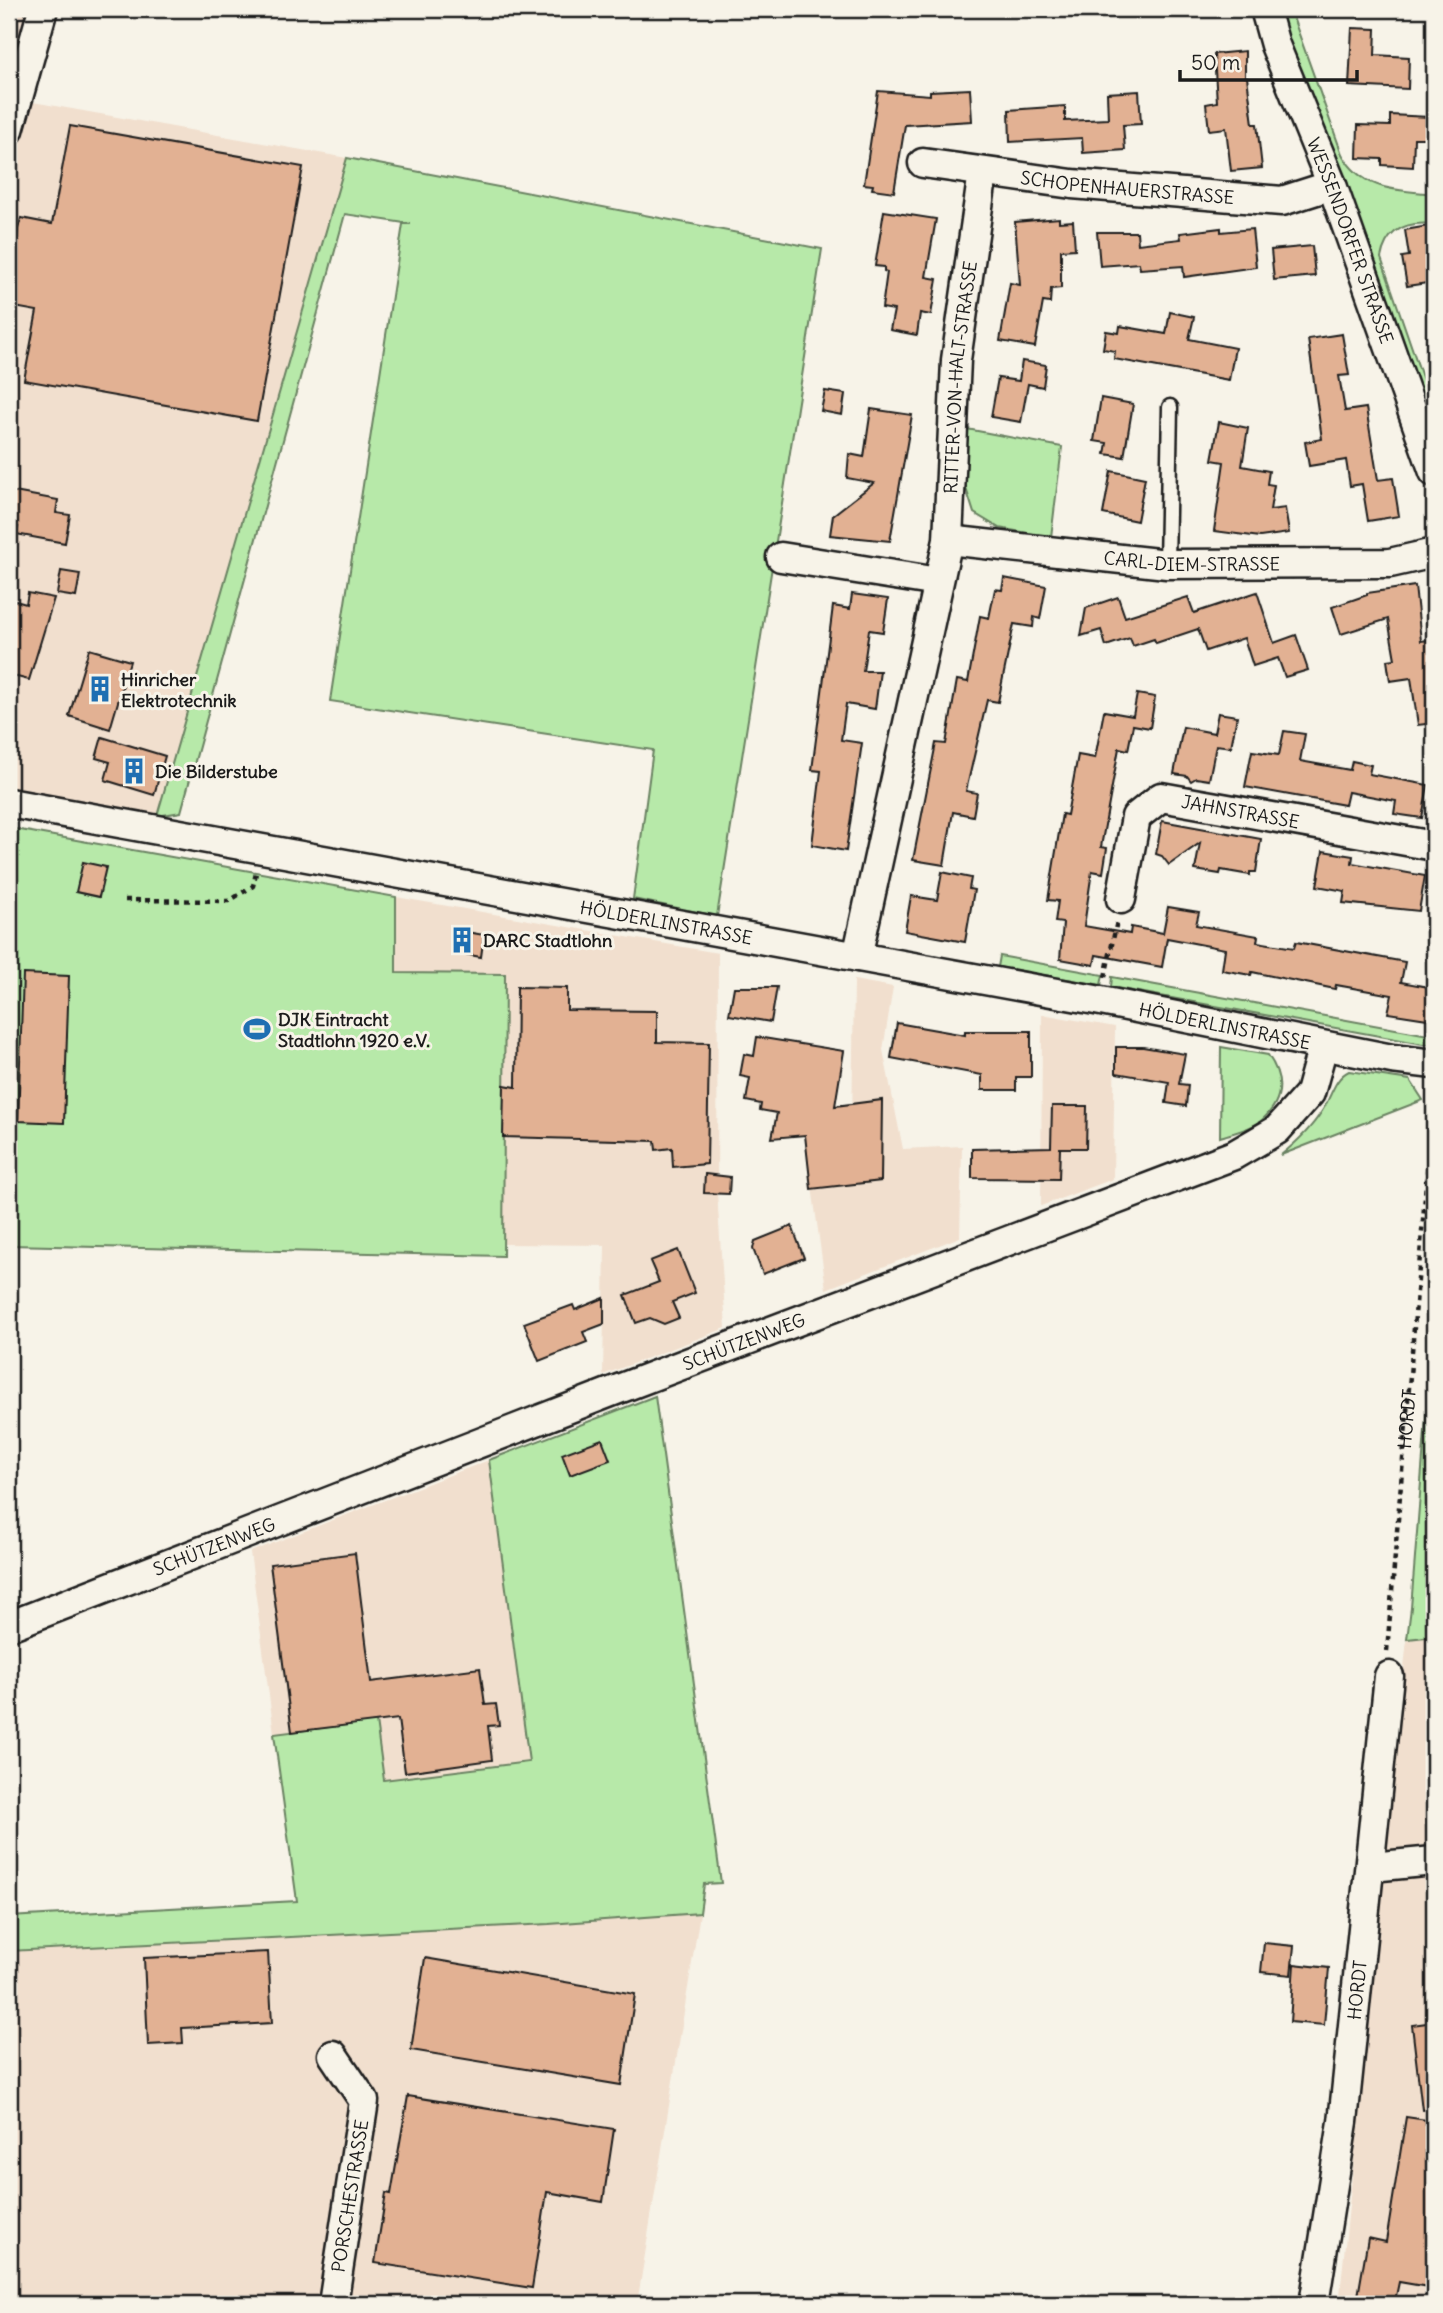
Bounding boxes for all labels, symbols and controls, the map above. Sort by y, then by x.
scale bar [1180,38,1357,82]
text: 50 m [1191,49,1240,76]
street label: WESSENDORFER STRASSE [1302,134,1399,347]
street label: SCHOPENHAUERSTRASSE [1019,165,1235,209]
street label: RITTER-VON-HALT-STRASSE [939,259,982,494]
street label: CARL-DIEM-STRASSE [1102,546,1280,576]
place label: Hinricher Elektrotechnik [121,668,237,712]
building icon: Hinricher Elektrotechnik [85,674,115,704]
building icon: Die Bilderstube [119,756,149,786]
place label: Die Bilderstube [155,760,278,783]
street label: JAHNSTRASSE [1180,789,1301,833]
street label: HÖLDERLINSTRASSE [578,895,754,949]
building icon: DARC Stadtlohn [447,925,477,955]
place label: DARC Stadtlohn [483,929,613,952]
street label: HÖLDERLINSTRASSE [1137,997,1313,1054]
place label: DJK Eintracht Stadtlohn 1920 e.V. [278,1008,430,1052]
sports icon: DJK Eintracht Stadtlohn 1920 e.V. [242,1014,272,1044]
street label: SCHÜTZENWEG [679,1308,808,1375]
street label: HORDT [1392,1388,1420,1450]
street label: SCHÜTZENWEG [150,1512,278,1580]
street label: HORDT [1342,1959,1371,2021]
street label: PORSCHESTRASSE [327,2118,373,2274]

